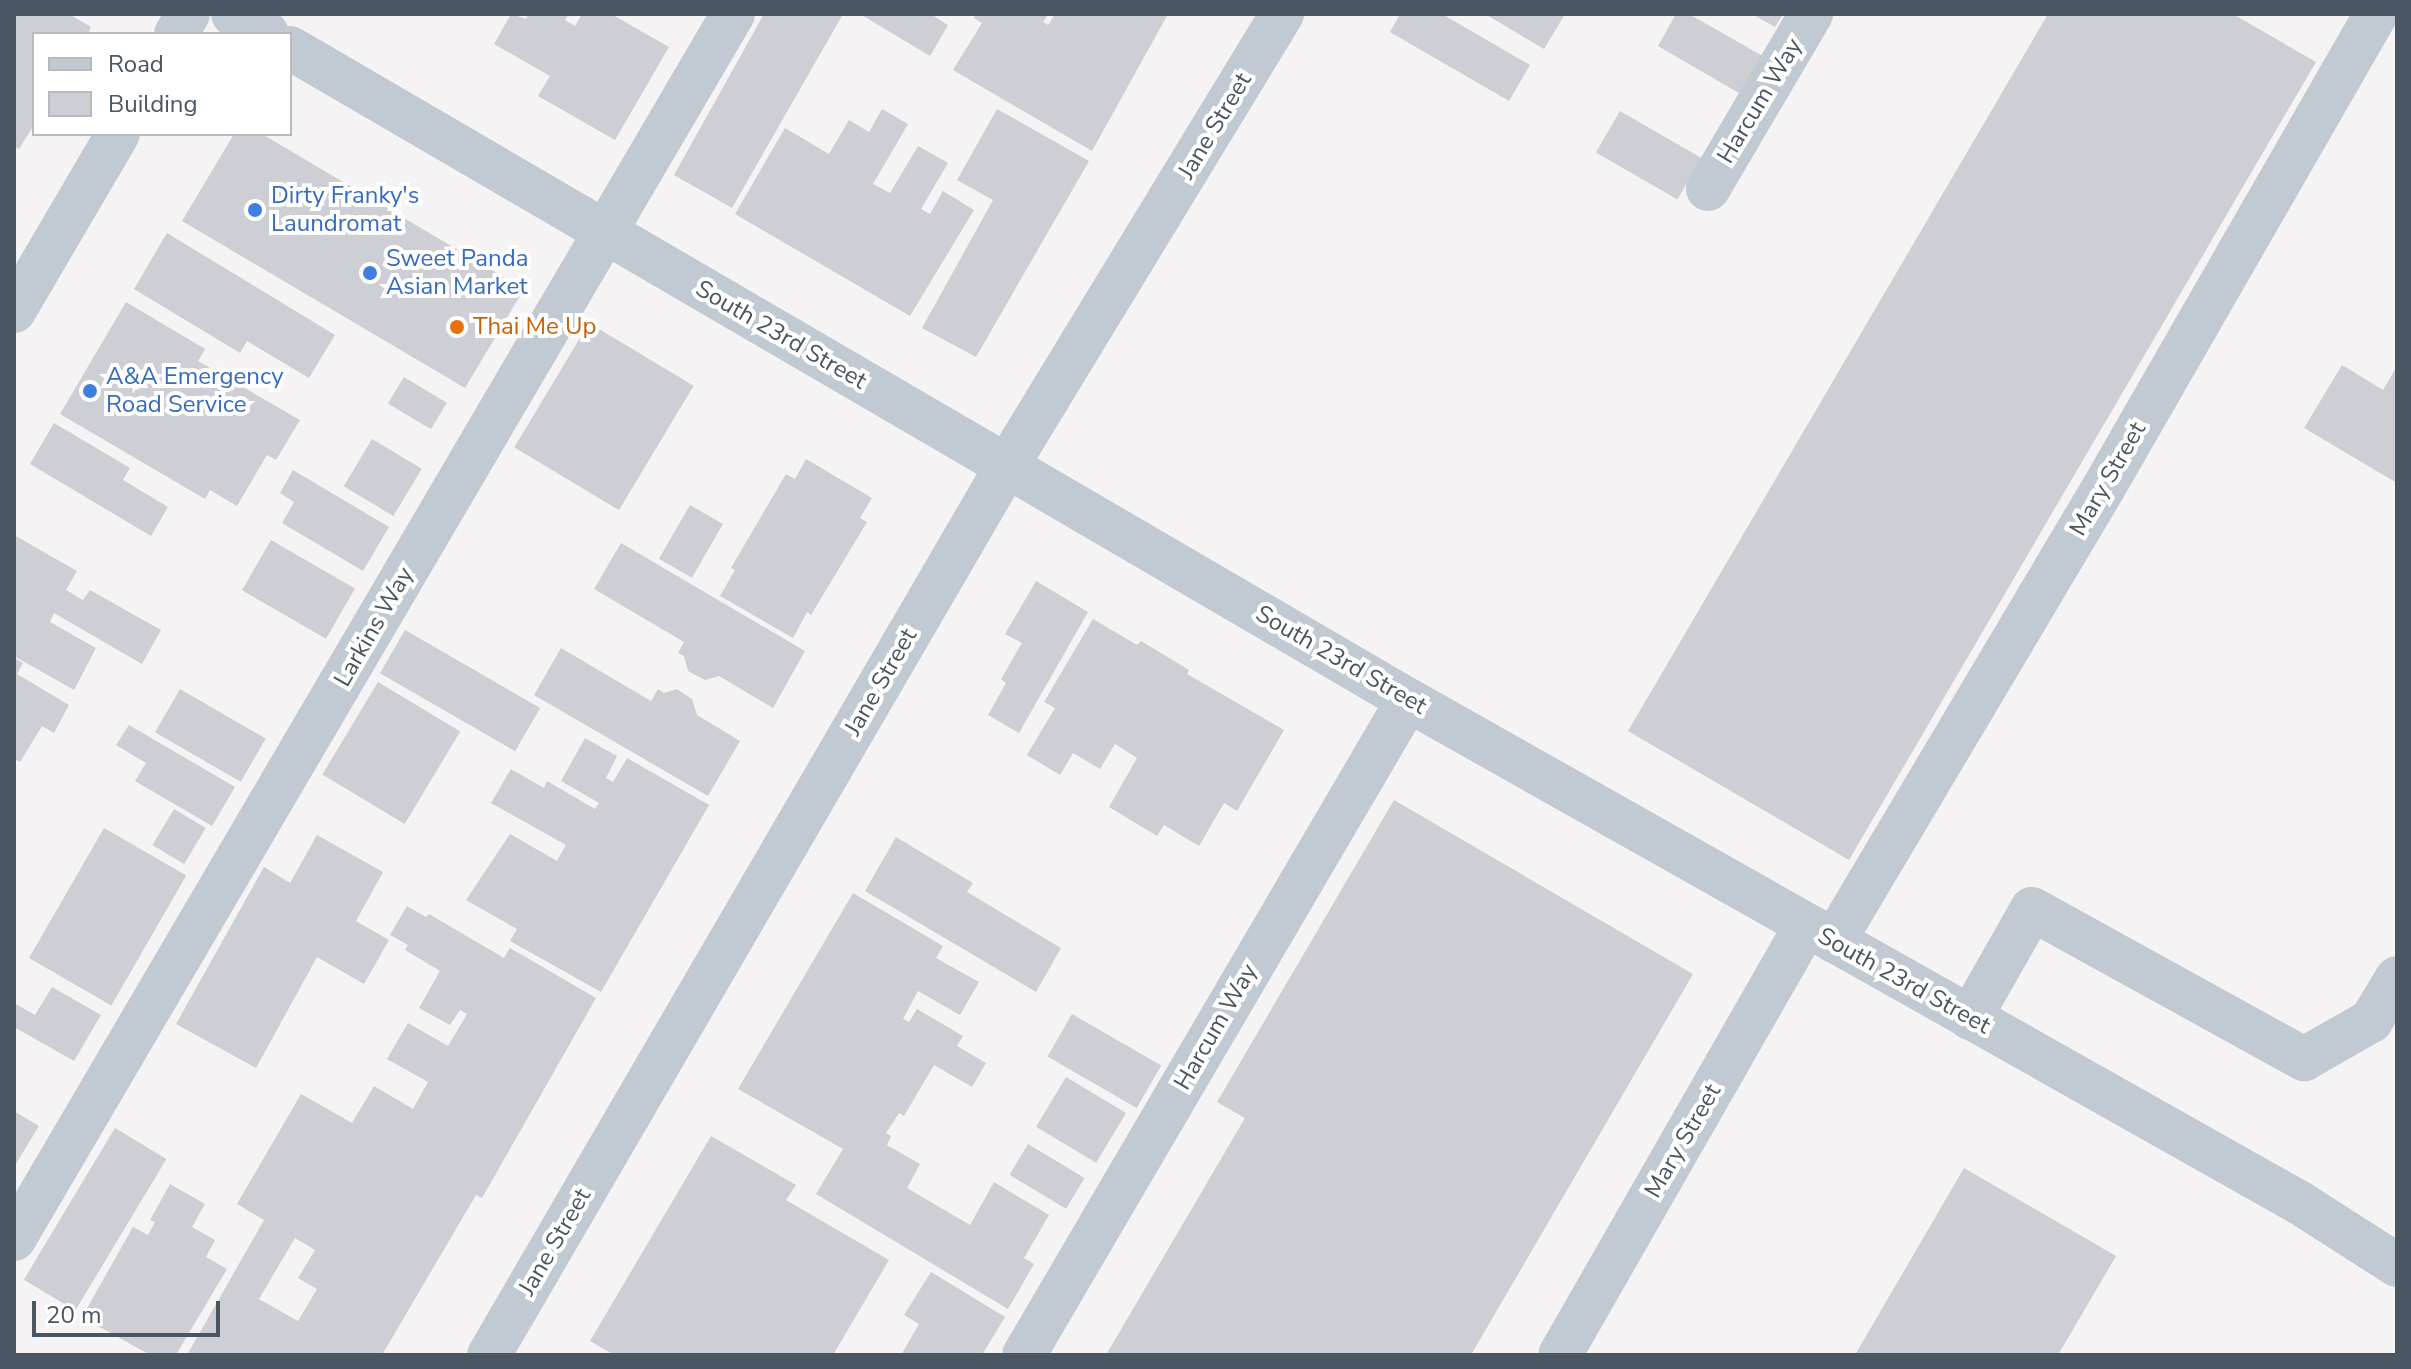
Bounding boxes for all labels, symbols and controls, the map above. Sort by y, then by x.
legend [32,32,292,136]
street label: Harcum Way [1711,33,1809,169]
text: Road [108,48,164,80]
street label: Jane Street [1172,68,1258,184]
text: Building [108,88,198,120]
place label: Dirty Franky's Laundromat [271,182,419,238]
marker: Dirty Franky's Laundromat [246,201,264,219]
place label: Sweet Panda Asian Market [386,245,528,301]
marker: Sweet Panda Asian Market [361,264,379,282]
street label: South 23rd Street [690,274,872,396]
place label: Thai Me Up [473,313,596,341]
marker: Thai Me Up [448,318,466,336]
place label: A&A Emergency Road Service [106,363,284,419]
marker: A&A Emergency Road Service [81,382,99,400]
street label: Mary Street [2064,417,2152,541]
street label: Larkins Way [328,562,420,692]
street label: South 23rd Street [1250,599,1432,721]
street label: Jane Street [839,623,923,741]
street label: South 23rd Street [1813,922,1995,1040]
street label: Harcum Way [1168,959,1264,1095]
street label: Mary Street [1639,1079,1727,1203]
street label: Jane Street [513,1183,597,1301]
scale bar [36,1285,224,1335]
text: 20 m [46,1299,102,1331]

